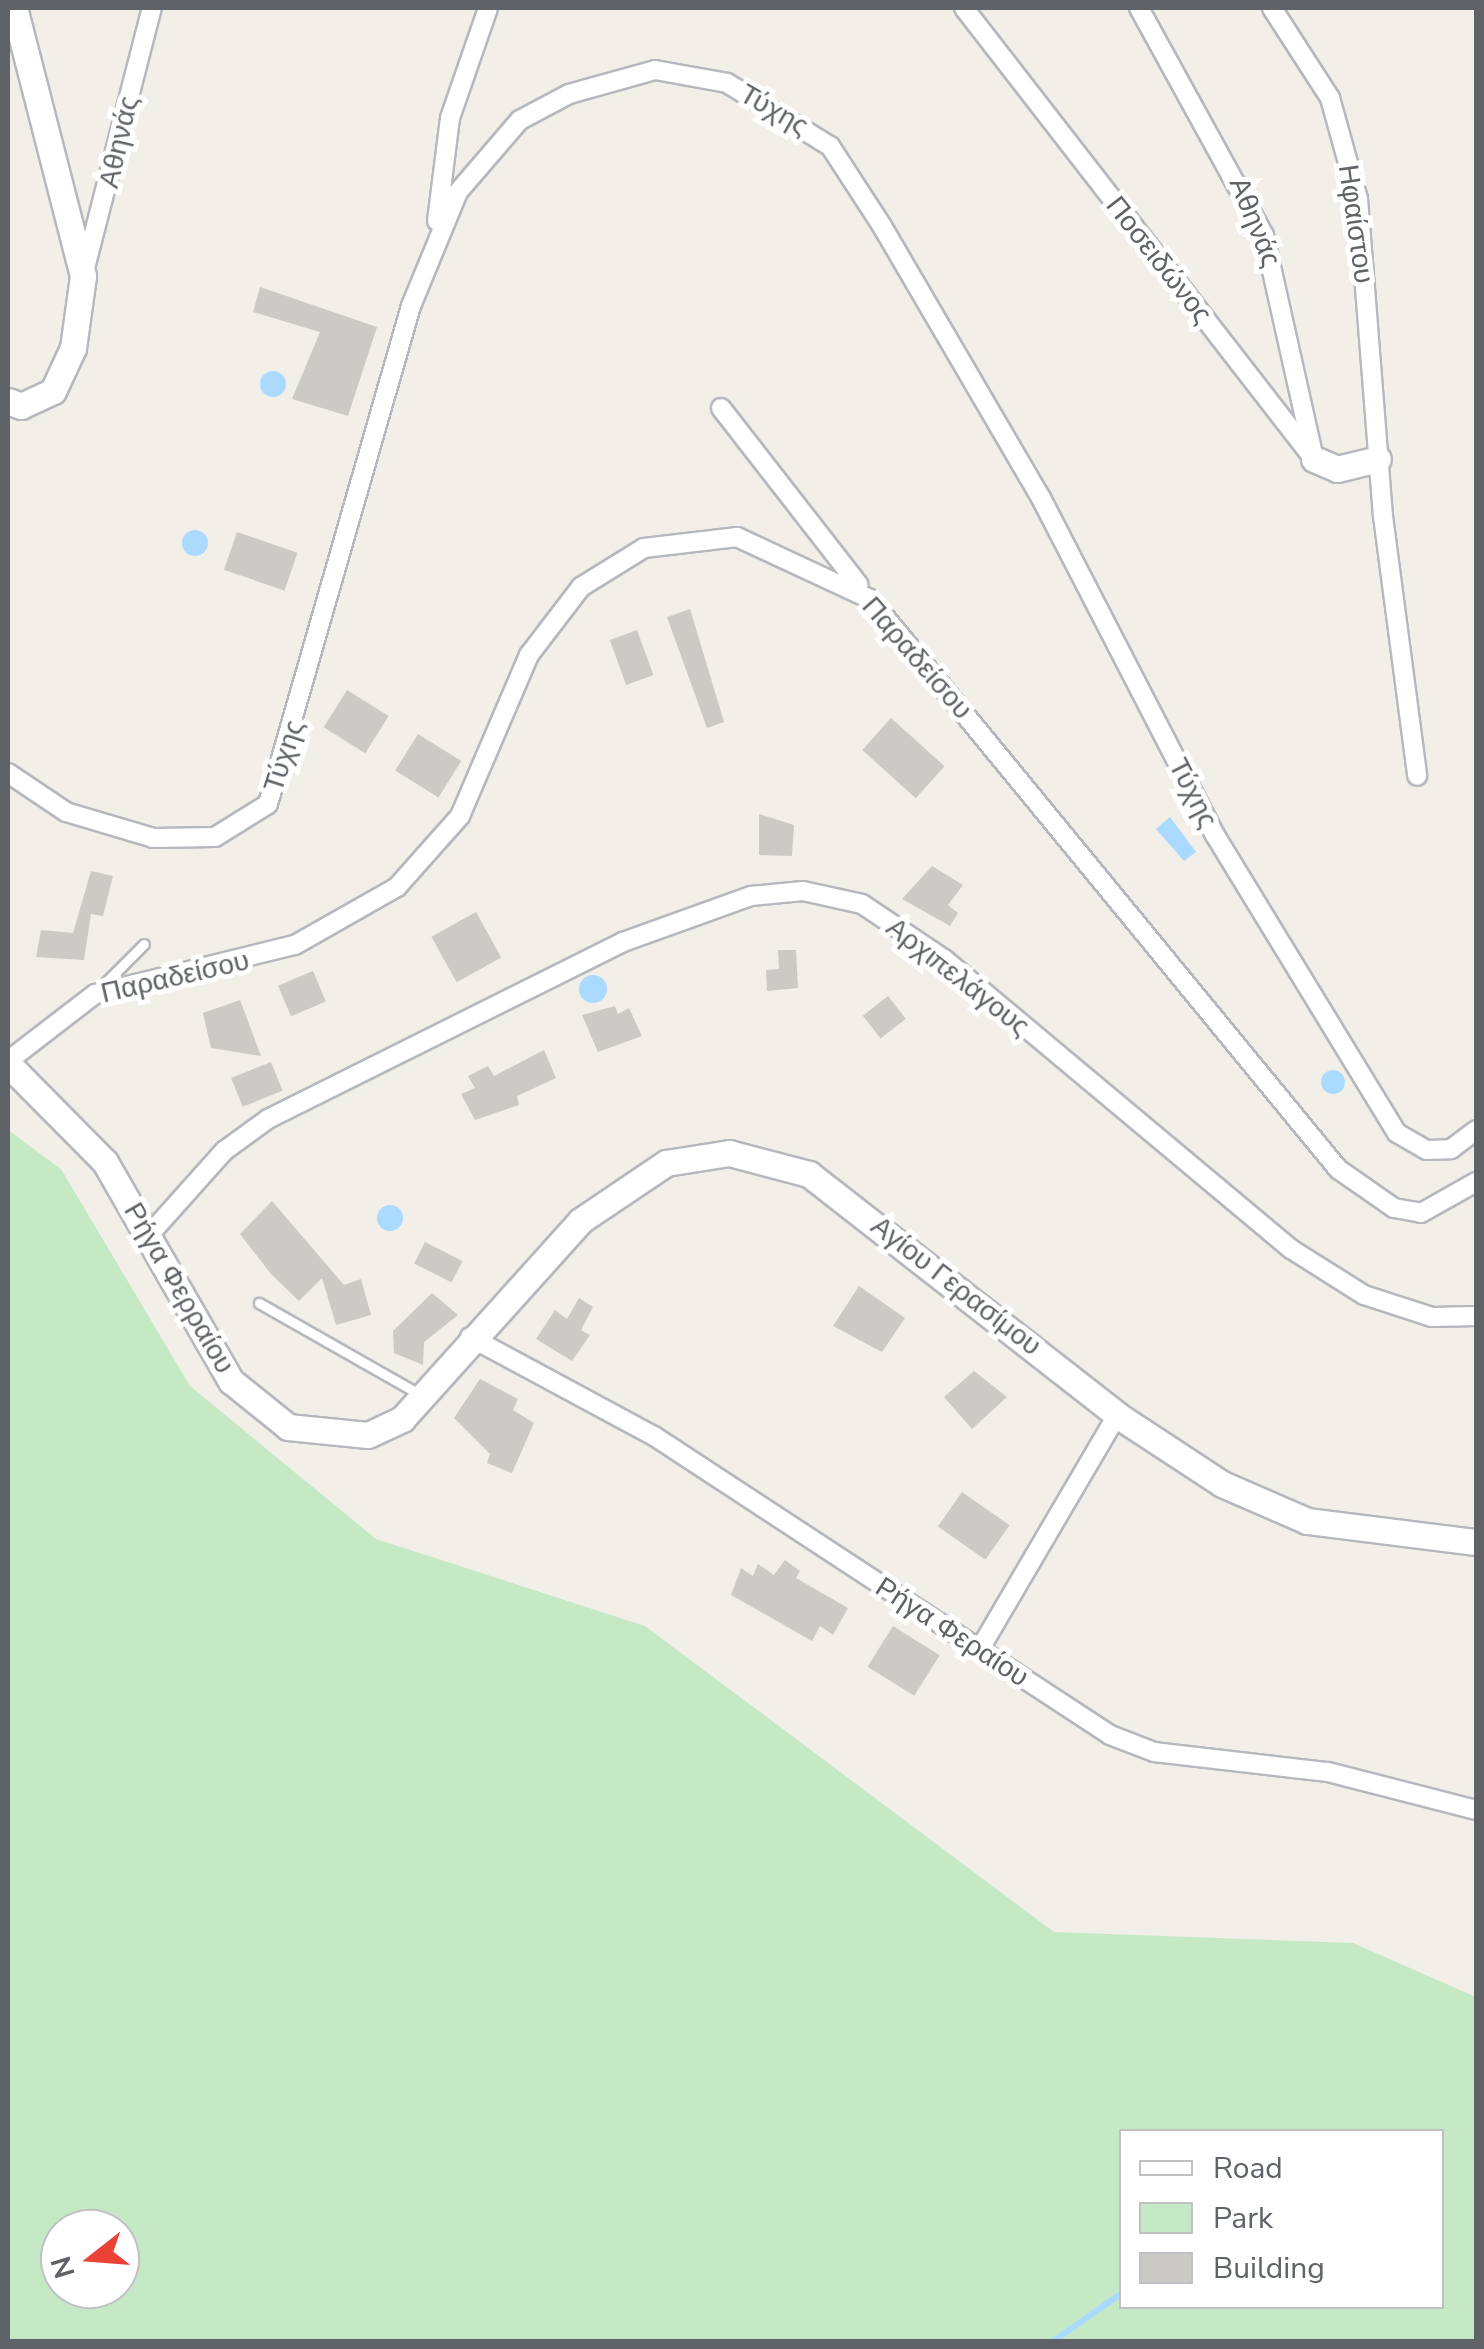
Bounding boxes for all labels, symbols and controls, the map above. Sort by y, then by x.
street label: Τύχης [734,77,814,143]
street label: Αθηνάς [92,93,146,191]
street label: Ηφαίστου [1331,162,1381,286]
street label: Αθηνάς [1222,172,1288,272]
street label: Ποσειδώνος [1099,190,1219,330]
street label: Παραδείσου [855,590,979,726]
street label: Τύχης [257,716,311,796]
street label: Τύχης [1161,753,1225,833]
street label: Αρχιπελάγους [880,911,1036,1043]
street label: Παραδείσου [98,944,252,1010]
street label: Ρήγα Φερραίου [117,1197,241,1379]
street label: Αγίου Γερασίμου [864,1209,1048,1363]
street label: Ρήγα Φεραίου [869,1570,1035,1694]
legend [1119,2129,1444,2309]
text: Road [1213,2148,1283,2189]
text: Park [1213,2198,1273,2239]
north arrow [40,2209,140,2309]
text: Building [1213,2248,1325,2289]
text: N [42,2252,84,2283]

